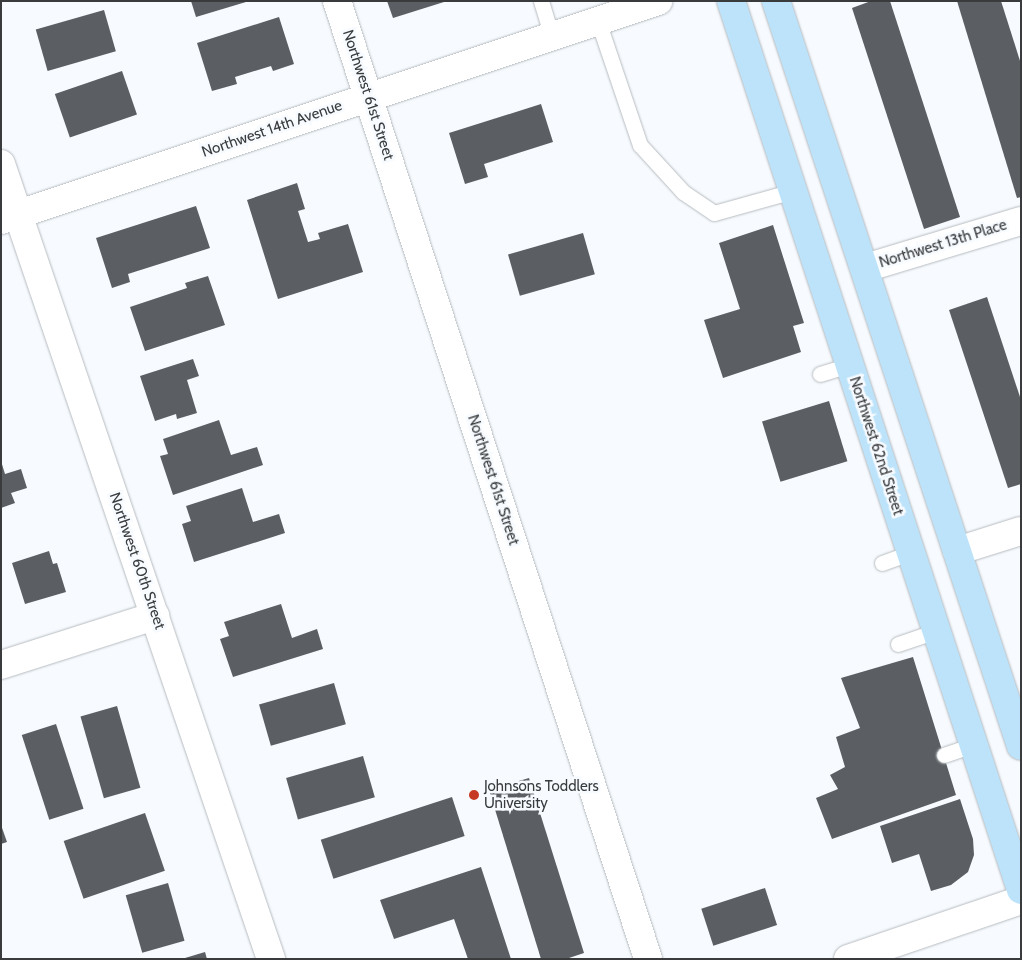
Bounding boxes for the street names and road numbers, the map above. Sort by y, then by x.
street label: Northwest 61st Street [338,28,398,162]
street label: Northwest 14th Avenue [199,97,345,161]
street label: Northwest 13th Place [877,216,1009,272]
street label: Northwest 62nd Street [845,374,907,518]
street label: Northwest 61st Street [463,413,523,547]
street label: Northwest 60th Street [105,490,169,632]

